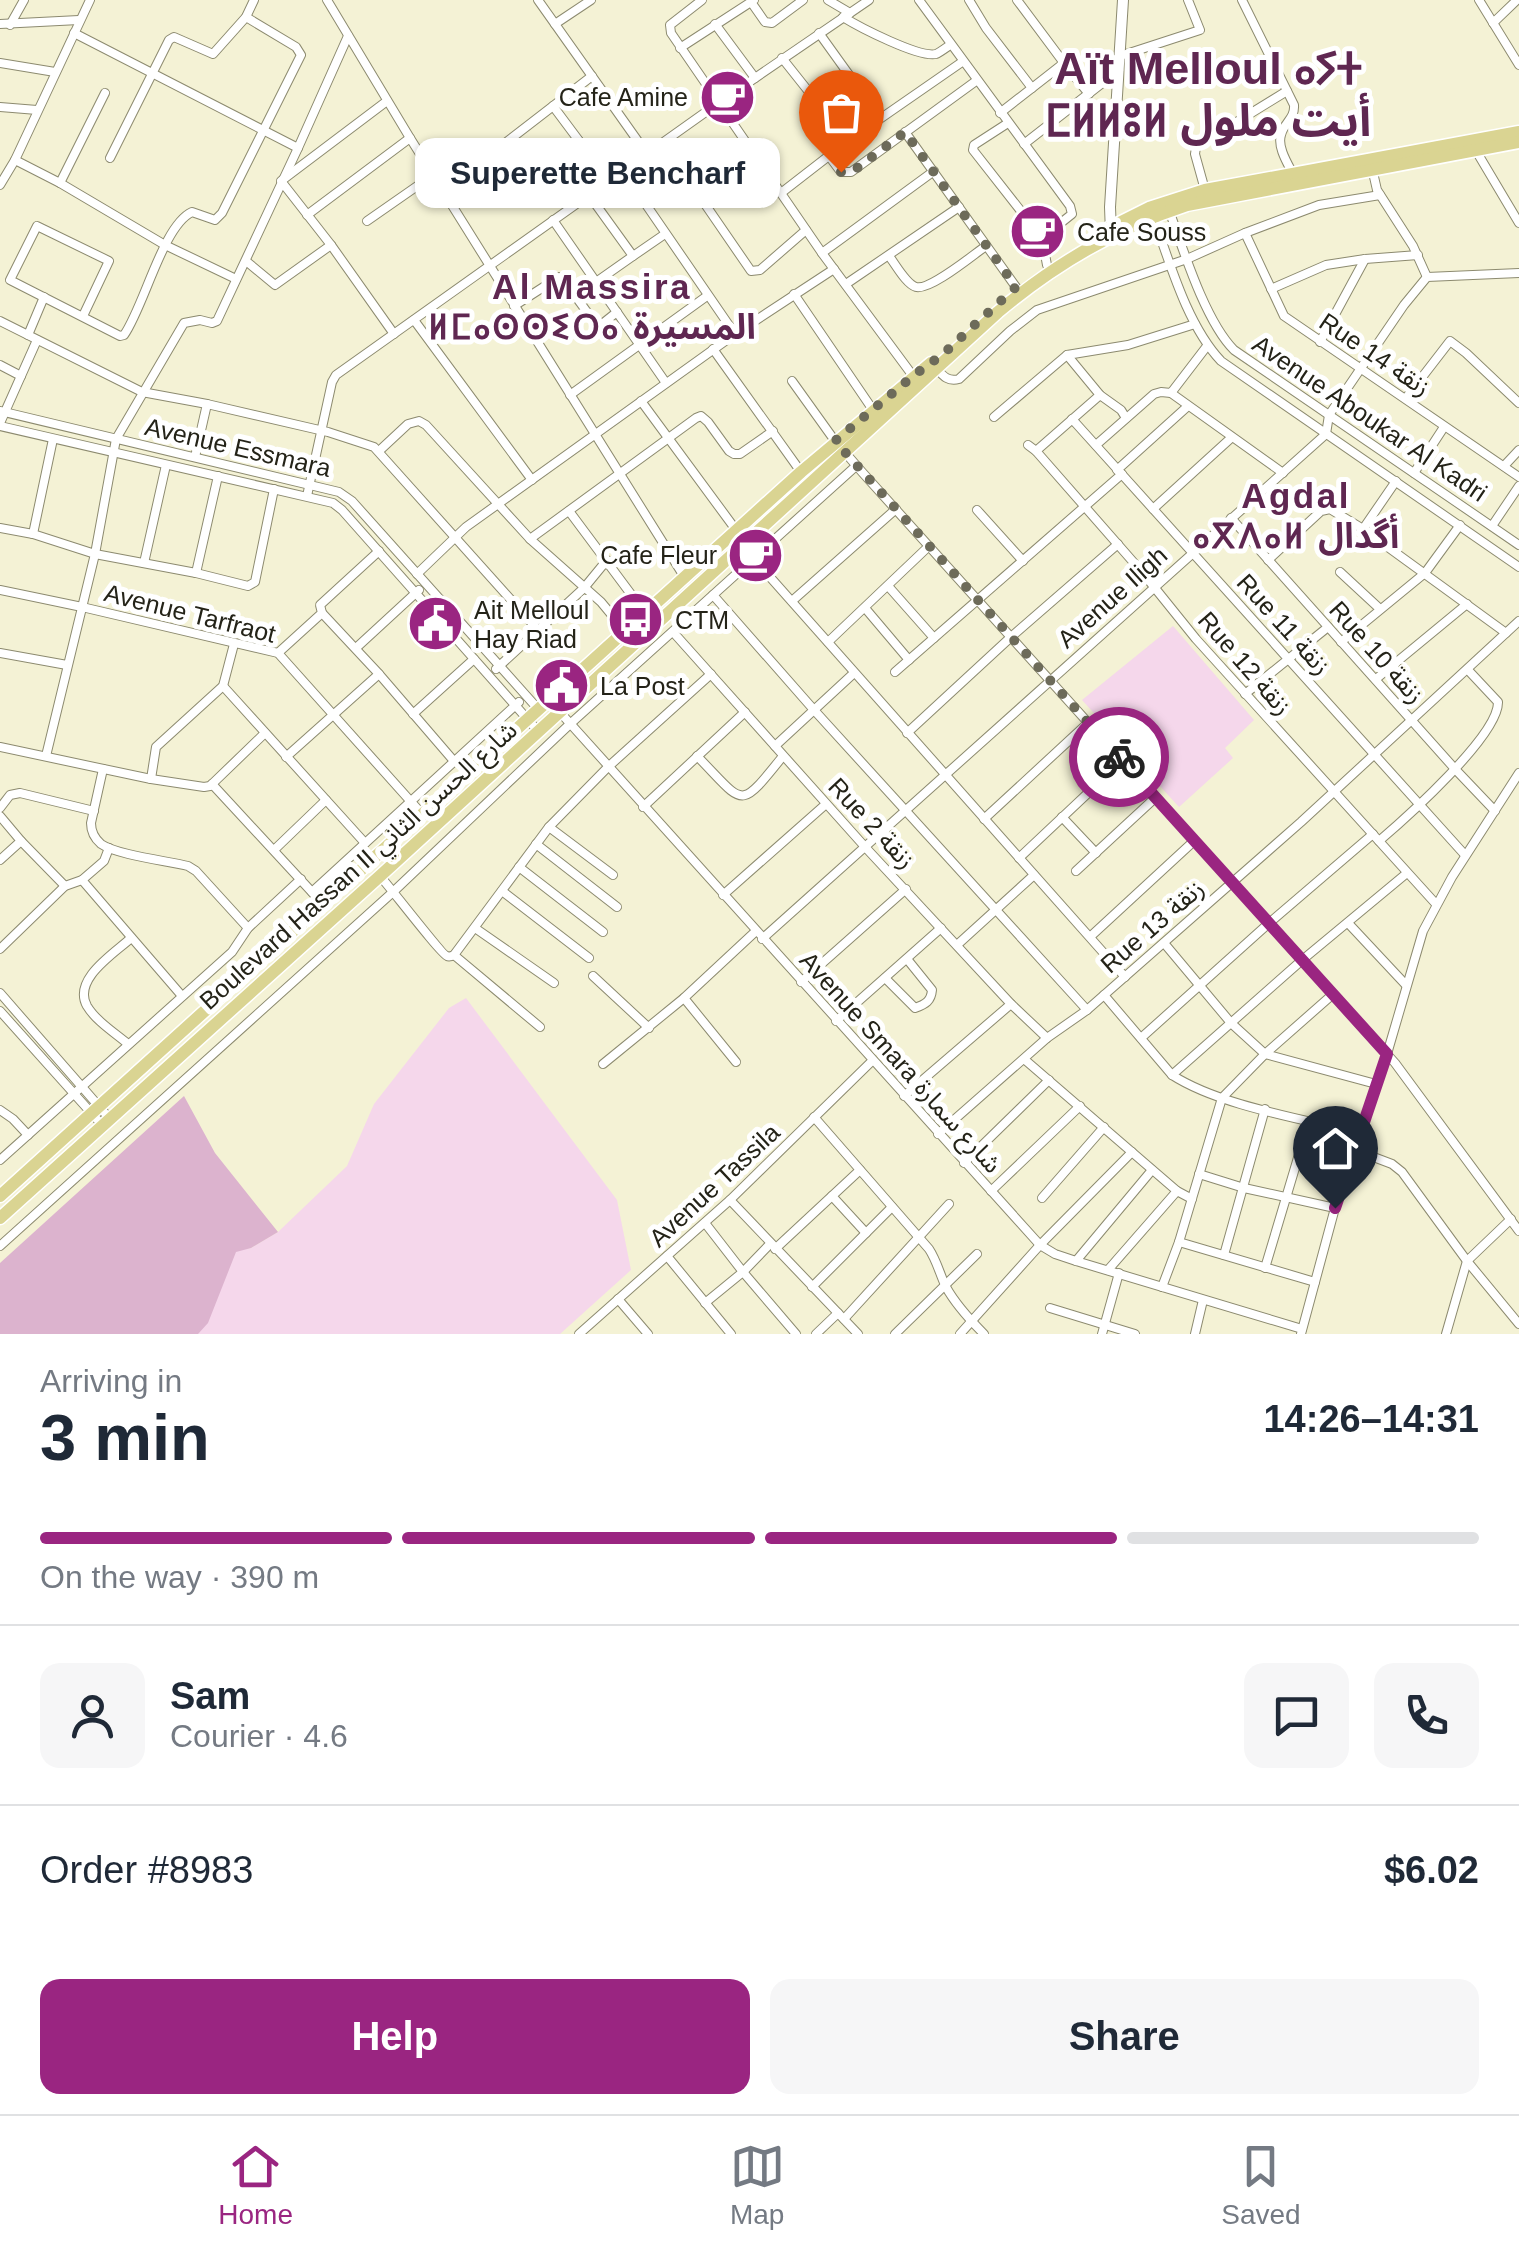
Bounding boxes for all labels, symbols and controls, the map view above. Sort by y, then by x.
district label: Aït Melloul ⴰⵢⵜ ⵎⵍⵍⵓⵍ أيت ملول [1045,43,1371,147]
cafe icon: Cafe Amine [697,67,757,127]
pin [799,70,884,173]
place label: Cafe Amine [559,83,688,111]
icon: bag [814,85,869,140]
callout: Superette Bencharf [416,137,781,207]
text: Superette Bencharf [450,155,745,191]
cafe icon: Cafe Souss [1008,202,1068,262]
place label: Cafe Souss [1077,218,1206,246]
district label: Al Massira ⵍⵎⴰⵙⵙⵉⵔⴰ المسيرة [428,267,756,347]
street label: Rue 14 زنقة [1314,307,1436,402]
street label: Avenue Aboukar Al Kadri [1248,329,1492,507]
street label: Avenue Essmara [142,412,334,482]
district label: Agdal ⴰⴳⴷⴰⵍ أگدال [1193,476,1399,556]
cafe icon: Cafe Fleur [726,525,786,585]
place label: Cafe Fleur [600,541,717,569]
street label: Avenue Iligh [1052,541,1172,653]
street label: Rue 11 زنقة [1231,568,1336,681]
street label: Avenue Tarfraot [101,578,279,648]
bus stop icon: CTM [606,590,666,650]
public building icon: Ait Melloul Hay Riad [405,594,465,654]
street label: Rue 10 زنقة [1323,595,1430,709]
place label: Ait Melloul Hay Riad [474,596,589,653]
place label: CTM [675,606,729,634]
street label: Rue 12 زنقة [1192,606,1297,721]
public building icon: La Post [531,656,591,716]
place label: La Post [600,672,685,700]
courier [1069,707,1169,807]
street label: Boulevard Hassan II شارع الحسن الثاني [194,715,526,1019]
icon: bike [1092,730,1147,785]
street label: Rue 2 زنقة [822,772,921,875]
street label: Rue 13 زنقة [1095,874,1210,979]
street label: Avenue Smara شارع سمارة [791,946,1007,1181]
pin [1293,1106,1378,1209]
street label: Avenue Tassila [643,1118,785,1252]
icon: home [1308,1121,1363,1176]
text: Arriving in [40,1363,182,1399]
text: 14:26–14:31 [1263,1398,1479,1440]
text: 3 min [40,1401,210,1474]
text: On the way · 390 m [40,1559,319,1595]
button: person [40,1663,145,1768]
button: chat [1244,1663,1349,1768]
button: phone [1374,1663,1479,1768]
text: Sam [170,1675,250,1717]
text: Courier · 4.6 [170,1718,348,1754]
text: Order #8983 [40,1849,253,1891]
text: $6.02 [1384,1849,1479,1891]
button: Help [40,1979,750,2094]
button: Share [770,1979,1479,2094]
tab: Home [218,2139,293,2231]
tab: Map [730,2139,785,2231]
tab: Saved [1221,2139,1301,2231]

